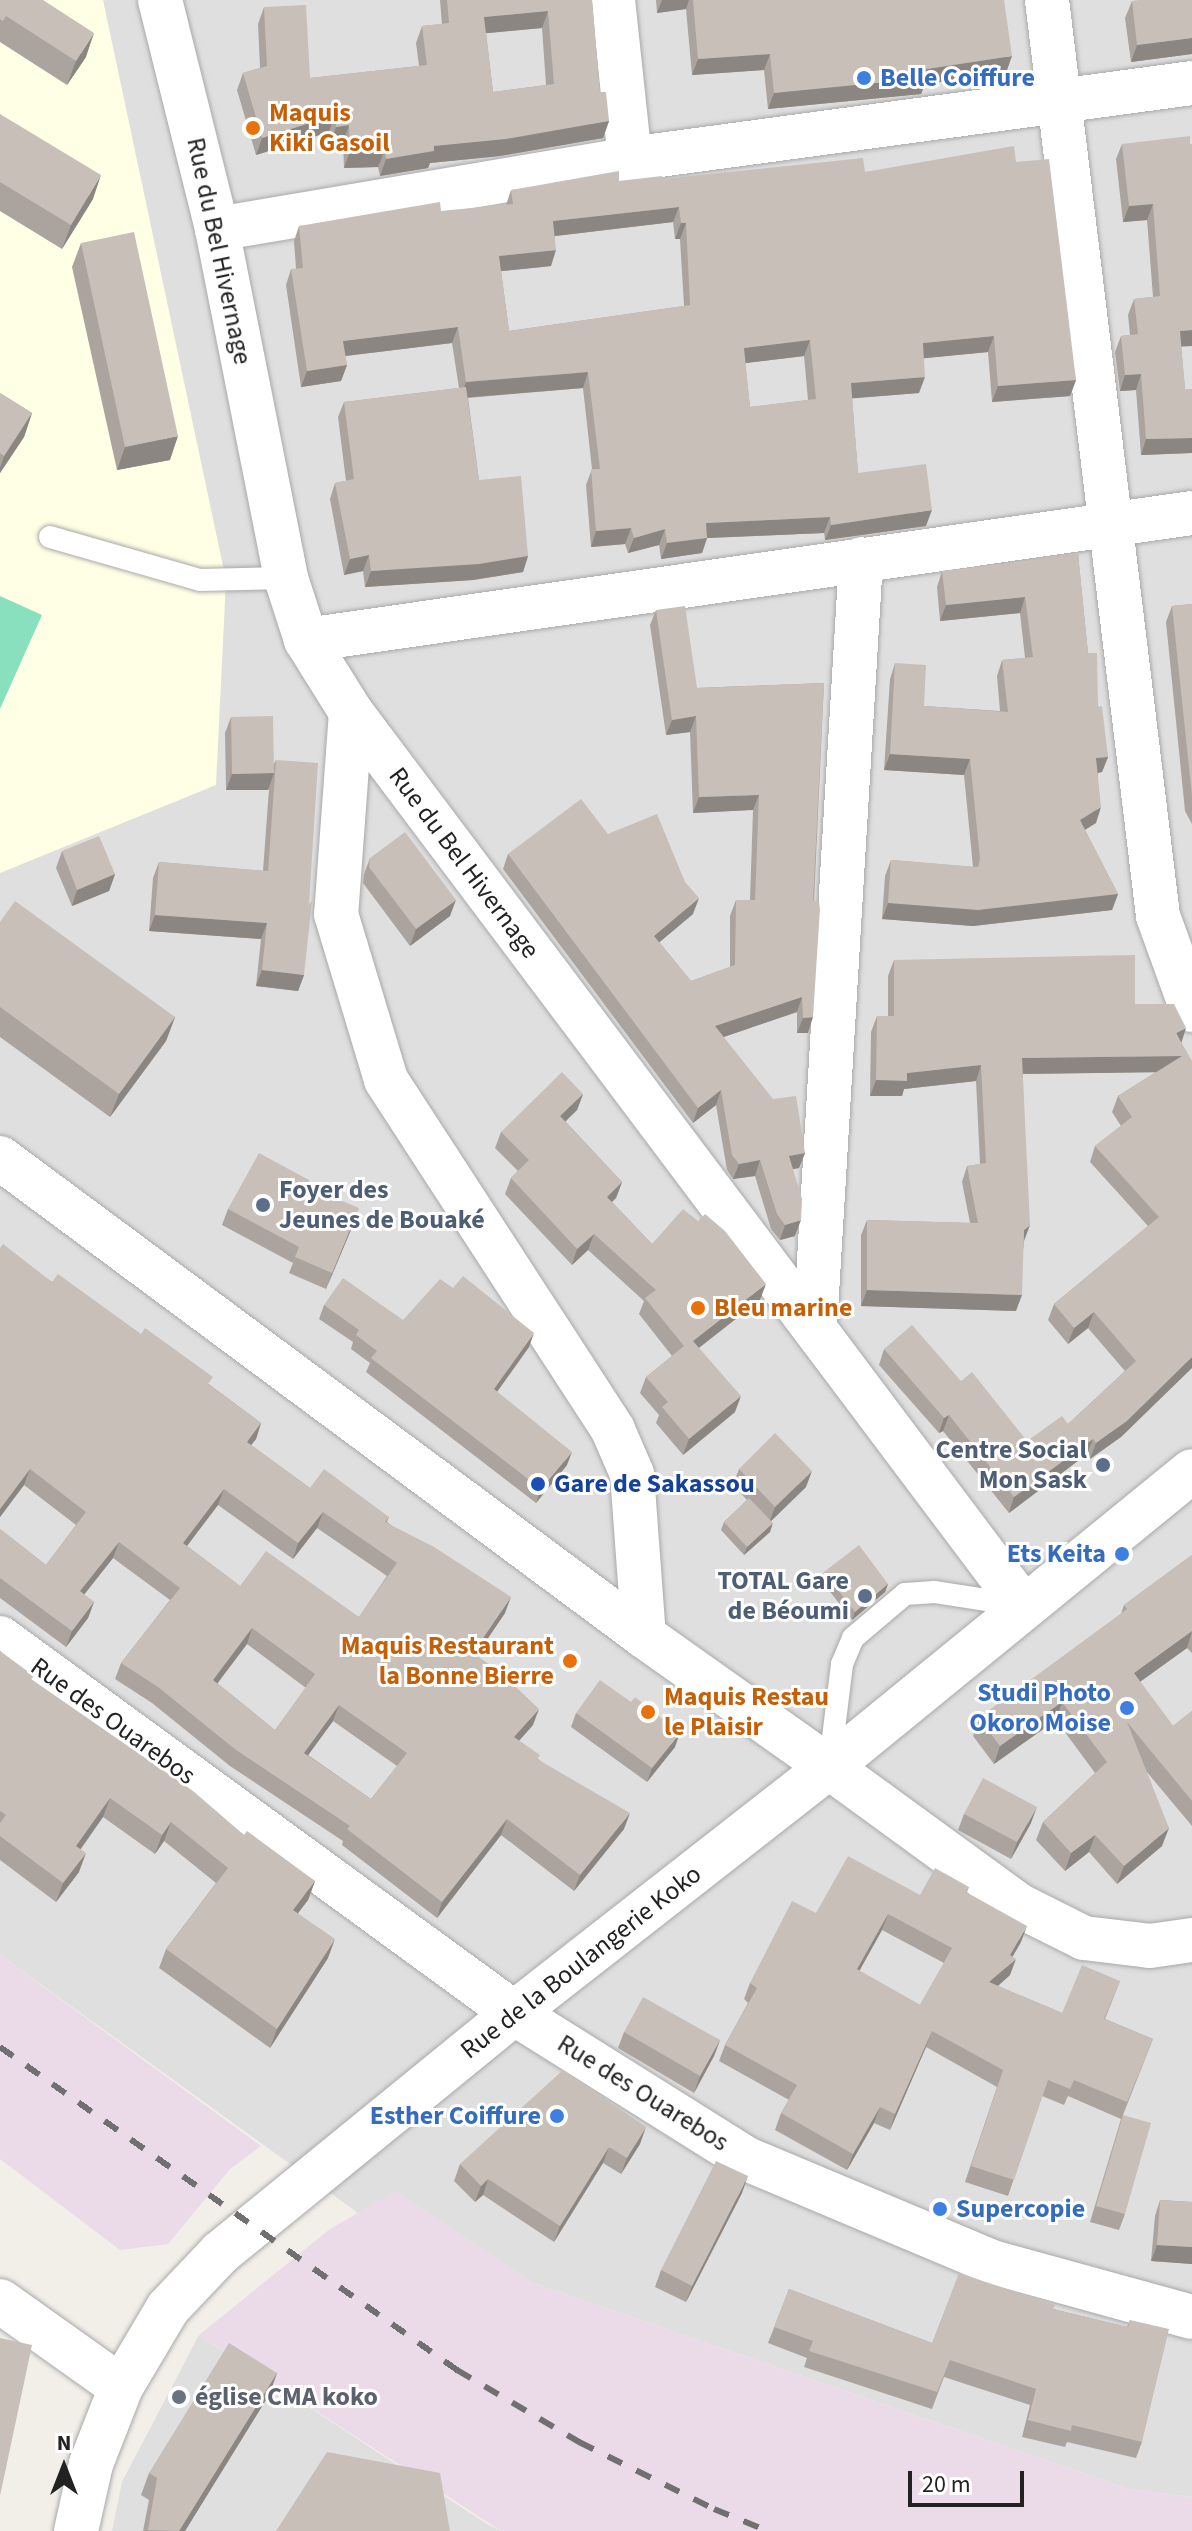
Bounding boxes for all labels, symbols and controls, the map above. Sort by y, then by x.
place label: Belle Coiffure [880,62,1035,94]
marker: Belle Coiffure [855,69,873,87]
place label: Maquis Kiki Gasoil [269,97,390,158]
marker: Maquis Kiki Gasoil [244,119,262,137]
street label: Rue du Bel Hivernage [180,135,258,367]
street label: Rue du Bel Hivernage [382,761,546,965]
place label: Foyer des Jeunes de Bouaké [279,1174,485,1236]
marker: Foyer des Jeunes de Bouaké [254,1196,272,1214]
place label: Bleu marine [714,1292,852,1324]
marker: Bleu marine [689,1299,707,1317]
place label: Centre Social Mon Sask [935,1434,1087,1496]
marker: Centre Social Mon Sask [1094,1456,1112,1474]
place label: Gare de Sakassou [554,1468,755,1500]
marker: Gare de Sakassou [529,1475,547,1493]
place label: Ets Keita [1007,1538,1106,1570]
marker: Ets Keita [1113,1545,1131,1563]
place label: TOTAL Gare de Béoumi [717,1565,849,1626]
marker: TOTAL Gare de Béoumi [856,1587,874,1605]
place label: Maquis Restaurant la Bonne Bierre [341,1630,554,1692]
street label: Rue des Ouarebos [25,1651,201,1791]
marker: Maquis Restaurant la Bonne Bierre [561,1652,579,1670]
place label: Studi Photo Okoro Moise [969,1677,1111,1738]
place label: Maquis Restau le Plaisir [664,1681,829,1742]
marker: Studi Photo Okoro Moise [1118,1699,1136,1717]
marker: Maquis Restau le Plaisir [639,1703,657,1721]
street label: Rue de la Boulangerie Koko [455,1858,707,2066]
street label: Rue des Ouarebos [552,2028,734,2158]
place label: Esther Coiffure [370,2100,541,2132]
marker: Esther Coiffure [548,2107,566,2125]
place label: Supercopie [956,2193,1085,2225]
marker: Supercopie [931,2200,949,2218]
place label: église CMA koko [195,2381,378,2413]
marker: église CMA koko [170,2388,188,2406]
north arrow [24,2427,104,2507]
text: N [57,2427,71,2459]
scale bar [912,2455,1028,2505]
text: 20 m [922,2467,971,2502]

